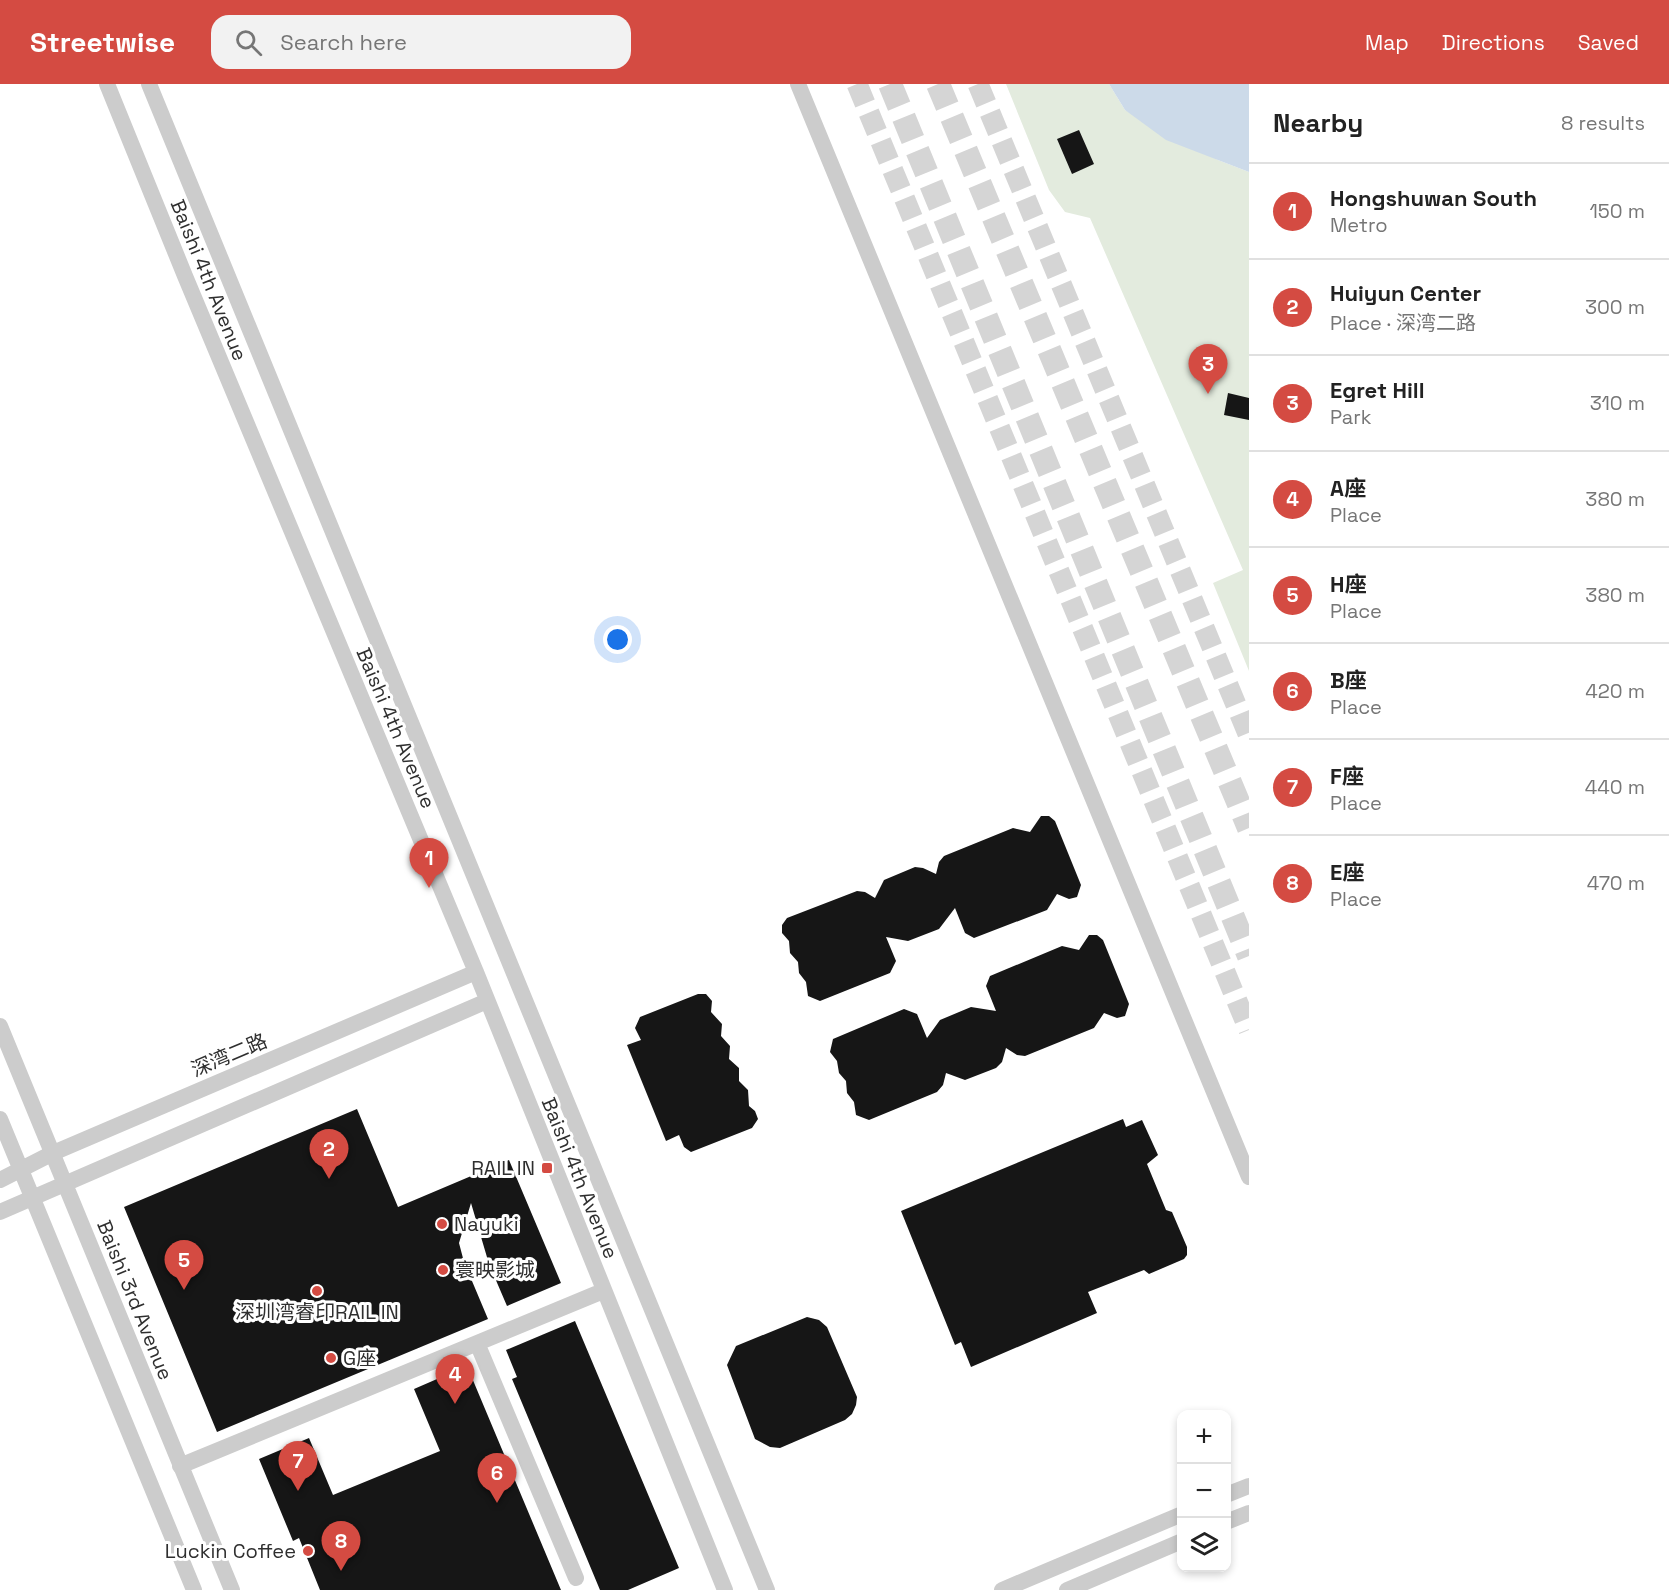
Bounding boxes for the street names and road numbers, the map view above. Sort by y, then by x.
street label: Baishi 4th Avenue [165,195,253,365]
street label: Baishi 4th Avenue [350,644,442,812]
street label: 深湾二路 [187,1027,271,1083]
street label: Baishi 4th Avenue [536,1093,624,1263]
street label: Baishi 3rd Avenue [91,1216,179,1384]

